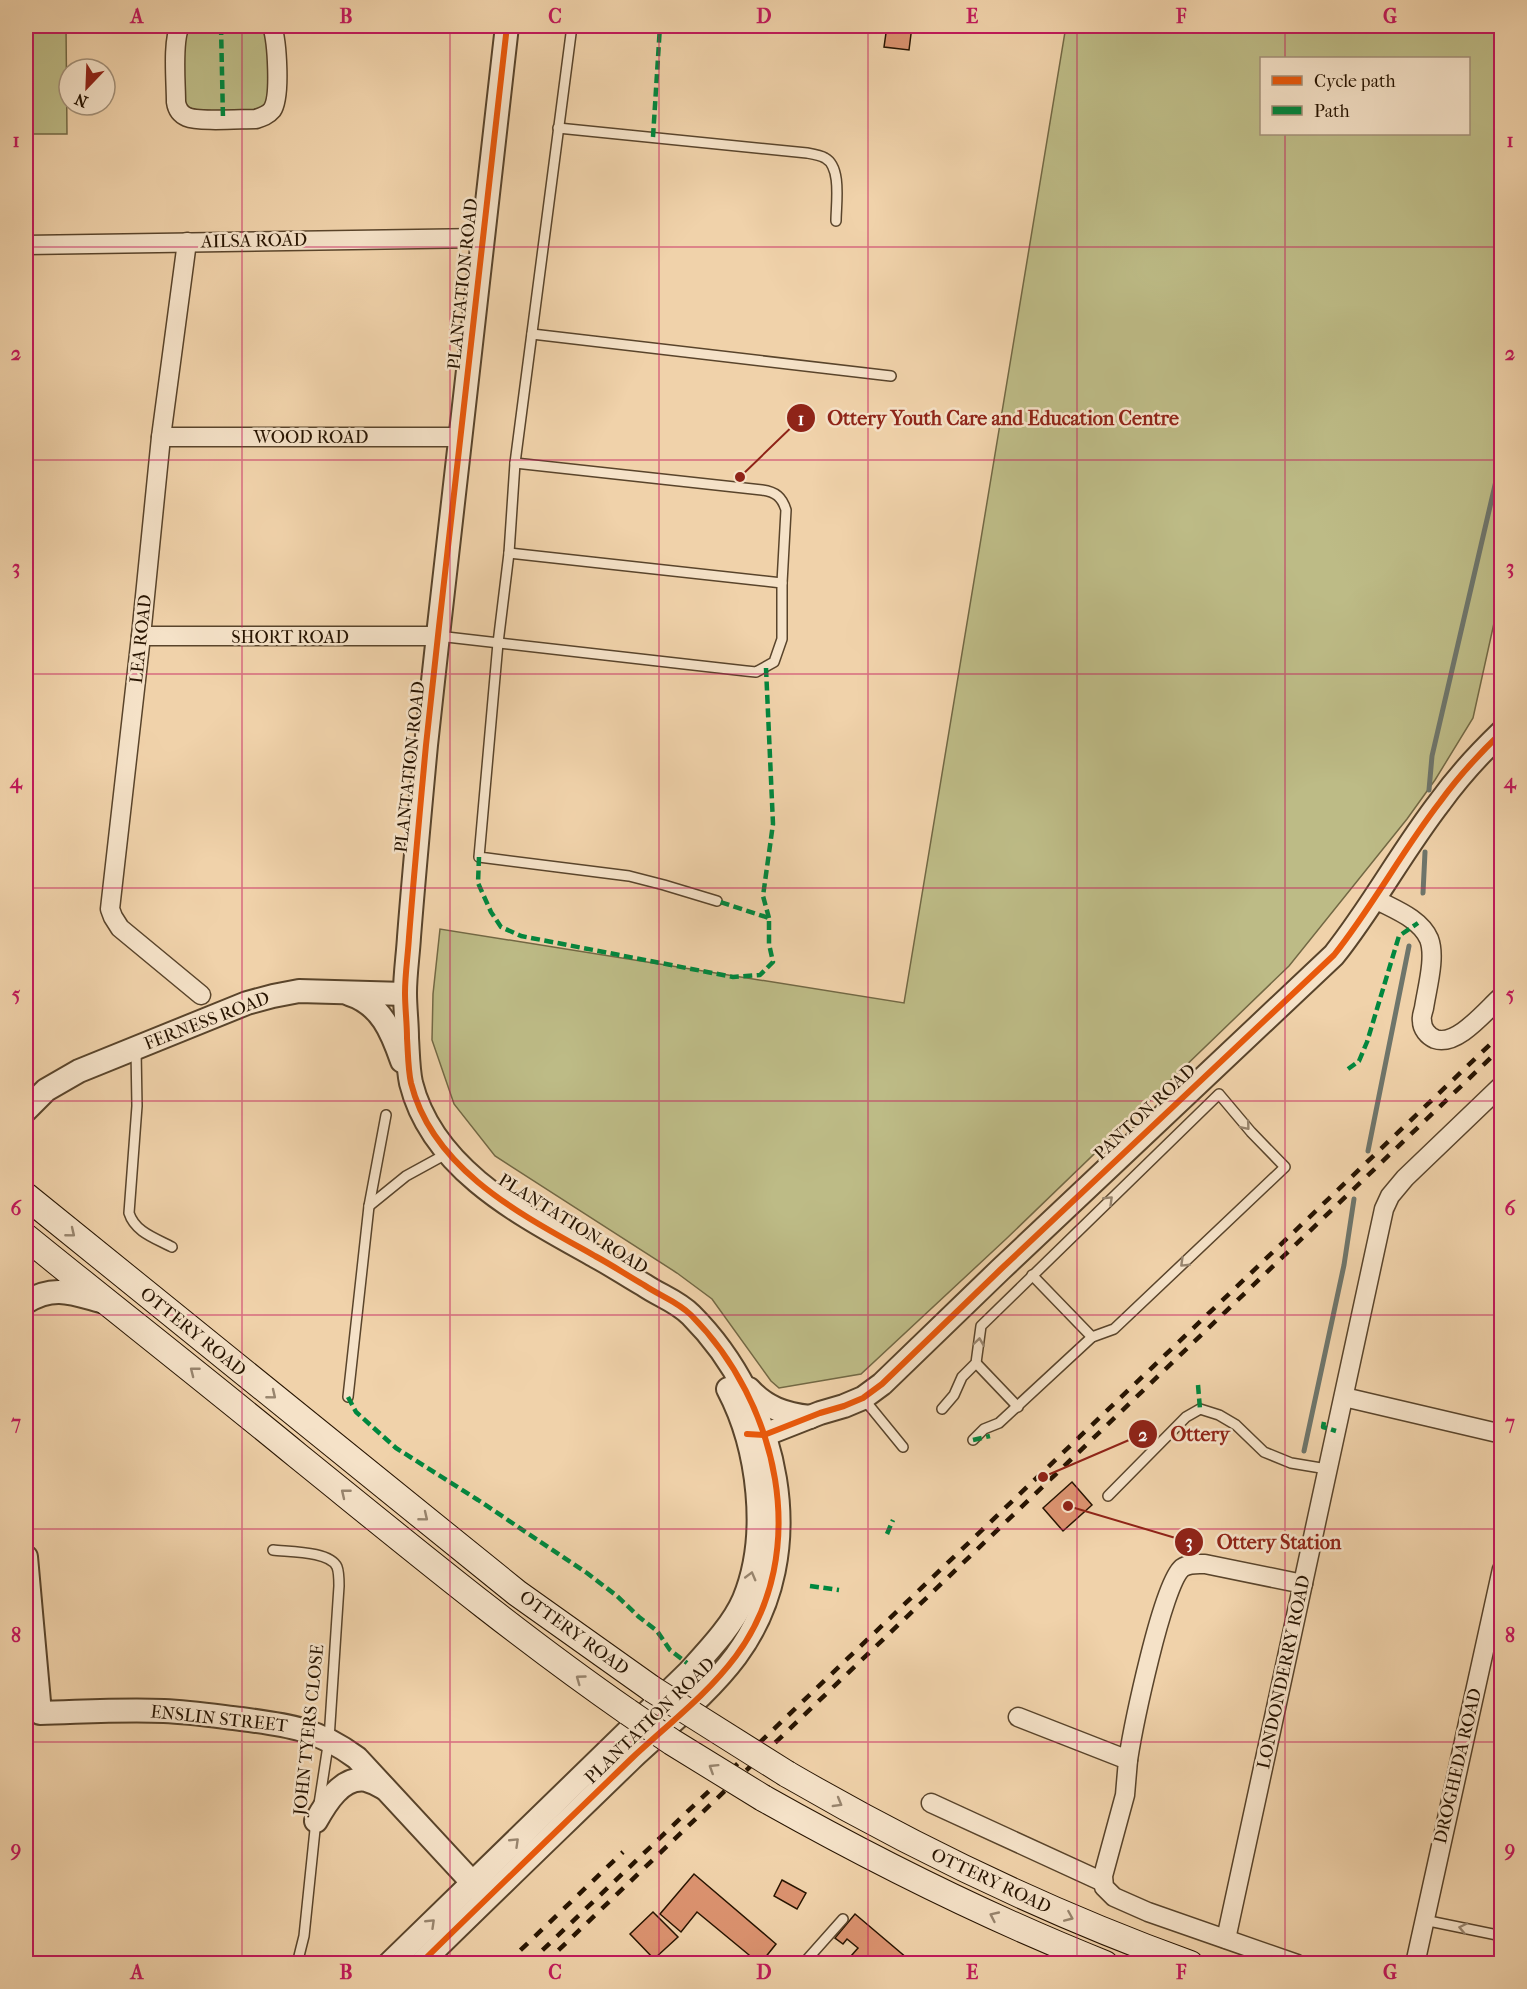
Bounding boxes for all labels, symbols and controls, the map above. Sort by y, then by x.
text: A [129,5,145,28]
text: B [339,5,353,28]
text: C [548,5,562,28]
text: D [756,5,772,28]
text: E [966,5,978,28]
text: F [1175,5,1187,28]
text: G [1383,5,1397,28]
north arrow [57,57,117,117]
legend [1260,57,1470,135]
text: Cycle path [1314,71,1395,92]
text: N [71,89,91,111]
text: Path [1314,101,1350,122]
text: 1 [12,129,20,152]
text: 1 [1506,129,1514,152]
street label: PLANTATION ROAD [444,197,482,371]
street label: AILSA ROAD [200,230,307,252]
text: 2 [11,342,21,365]
text: 2 [1505,342,1515,365]
callout: Ottery Youth Care and Education Centre [786,399,1191,437]
text: Ottery Youth Care and Education Centre [827,407,1179,430]
text: 1 [798,409,804,430]
street label: WOOD ROAD [253,427,368,448]
text: 3 [12,556,20,579]
text: 3 [1506,556,1514,579]
street label: LEA ROAD [126,594,156,684]
street label: SHORT ROAD [231,627,349,648]
street label: PLANTATION ROAD [391,680,429,854]
text: 4 [9,770,23,794]
text: 4 [1503,770,1517,794]
text: 5 [12,983,21,1006]
text: 5 [1506,983,1515,1006]
street label: FERNESS ROAD [141,987,273,1055]
street label: PANTON ROAD [1090,1060,1200,1164]
one-way arrow [1238,1119,1249,1130]
street label: PLANTATION ROAD [494,1169,652,1279]
one-way arrow [1102,1196,1112,1207]
text: 6 [11,1197,23,1220]
text: 6 [1505,1197,1517,1220]
one-way arrow [64,1226,75,1237]
one-way arrow [1181,1255,1192,1266]
street label: OTTERY ROAD [136,1283,250,1381]
one-way arrow [973,1337,985,1346]
one-way arrow [189,1368,200,1379]
one-way arrow [265,1388,276,1399]
text: 7 [10,1411,21,1434]
text: 7 [1504,1411,1515,1434]
callout: Ottery [1128,1415,1241,1453]
text: Ottery [1170,1423,1231,1446]
text: 2 [1138,1425,1148,1446]
one-way arrow [340,1490,351,1501]
one-way arrow [417,1510,428,1521]
callout: Ottery Station [1174,1523,1353,1561]
text: Ottery Station [1217,1531,1342,1554]
text: 3 [1185,1532,1193,1553]
one-way arrow [743,1572,756,1582]
street label: LONDONDERRY ROAD [1253,1573,1315,1771]
street label: OTTERY ROAD [515,1586,633,1680]
text: 8 [11,1624,21,1647]
text: 8 [1505,1624,1515,1647]
street label: JOHN TYERS CLOSE [289,1643,328,1819]
street label: PLANTATION ROAD [581,1654,719,1788]
one-way arrow [576,1675,587,1686]
street label: DROGHEDA ROAD [1430,1686,1486,1846]
street label: ENSLIN STREET [149,1701,289,1737]
one-way arrow [709,1763,719,1775]
one-way arrow [832,1796,842,1807]
text: 9 [10,1838,21,1861]
text: 9 [1504,1838,1515,1861]
one-way arrow [507,1839,518,1850]
street label: OTTERY ROAD [928,1844,1054,1918]
one-way arrow [1063,1909,1074,1921]
one-way arrow [989,1911,1000,1923]
one-way arrow [423,1920,434,1931]
one-way arrow [1458,1922,1468,1935]
text: A [129,1961,145,1984]
text: B [339,1961,353,1984]
text: C [548,1961,562,1984]
text: D [756,1961,772,1984]
text: E [966,1961,978,1984]
text: F [1175,1961,1187,1984]
text: G [1383,1961,1397,1984]

